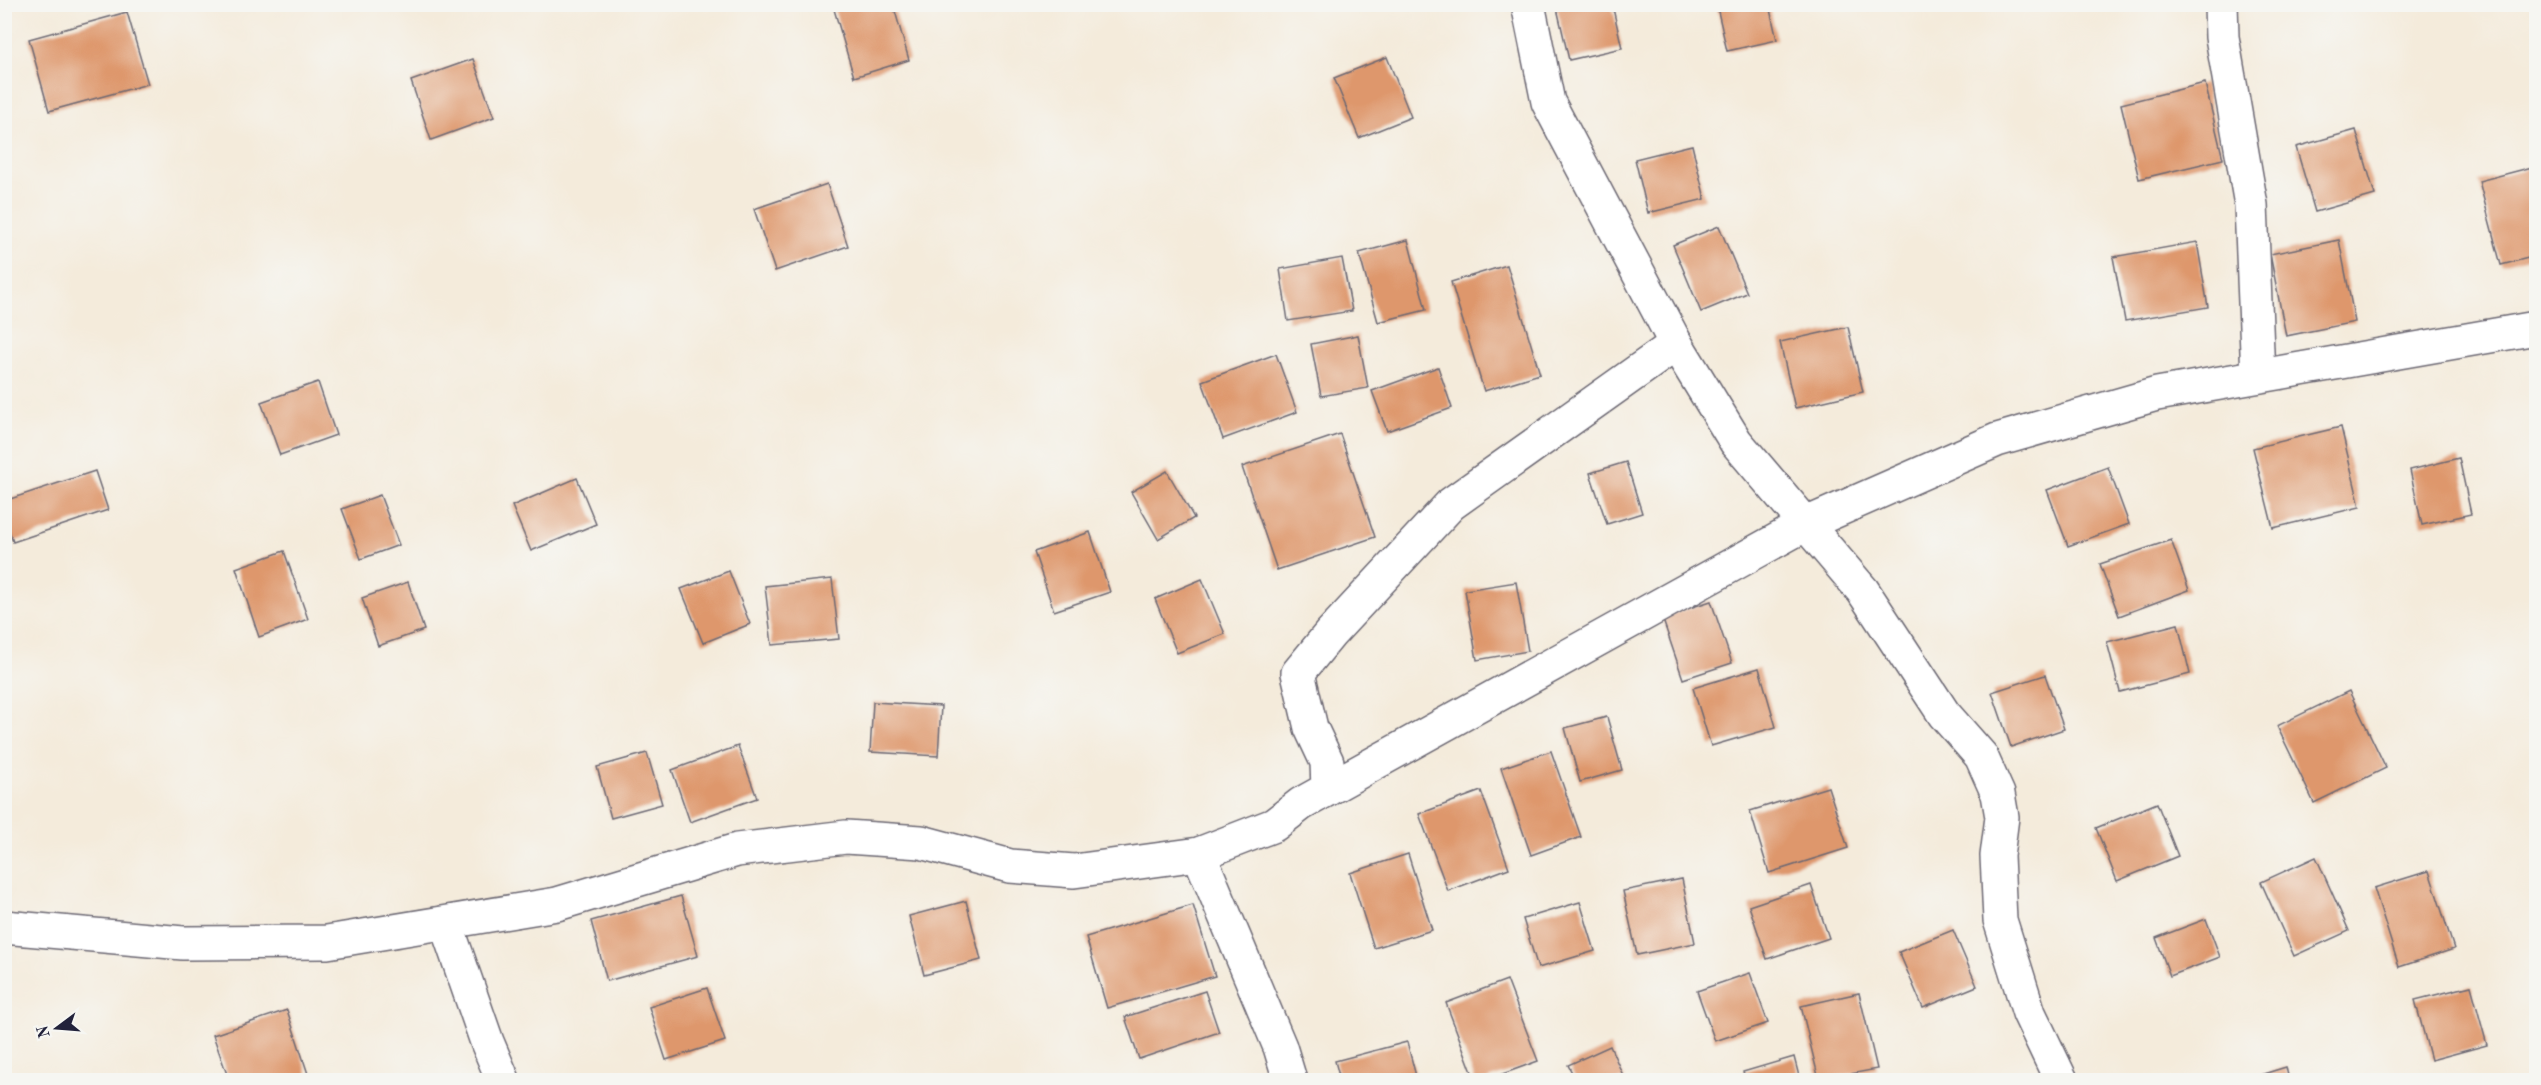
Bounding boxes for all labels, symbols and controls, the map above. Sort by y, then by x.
north arrow [27,998,87,1058]
text: N [35,1023,54,1040]

